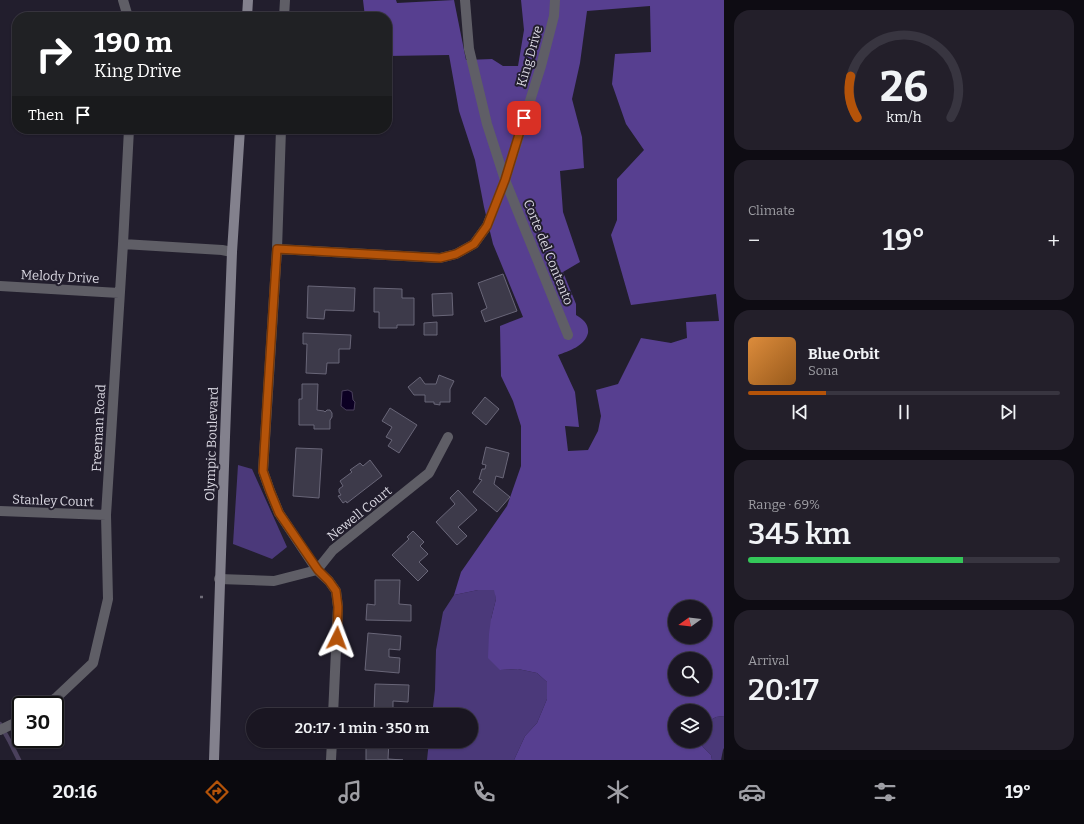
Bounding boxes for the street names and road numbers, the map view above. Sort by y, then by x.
street label: King Drive [514,24,545,88]
street label: Corte del Contento [521,197,577,307]
street label: Melody Drive [20,267,100,286]
street label: Freeman Road [89,384,108,472]
street label: Olympic Boulevard [202,386,221,501]
street label: Newell Court [324,483,395,544]
street label: Stanley Court [12,492,94,509]

